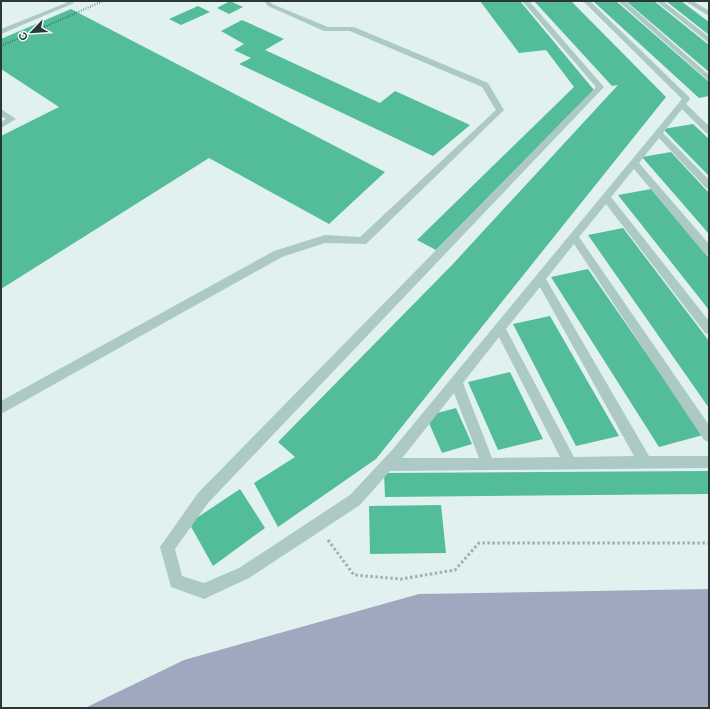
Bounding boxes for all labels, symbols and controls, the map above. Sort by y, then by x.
north arrow [12,12,52,52]
text: С [16,30,31,42]

